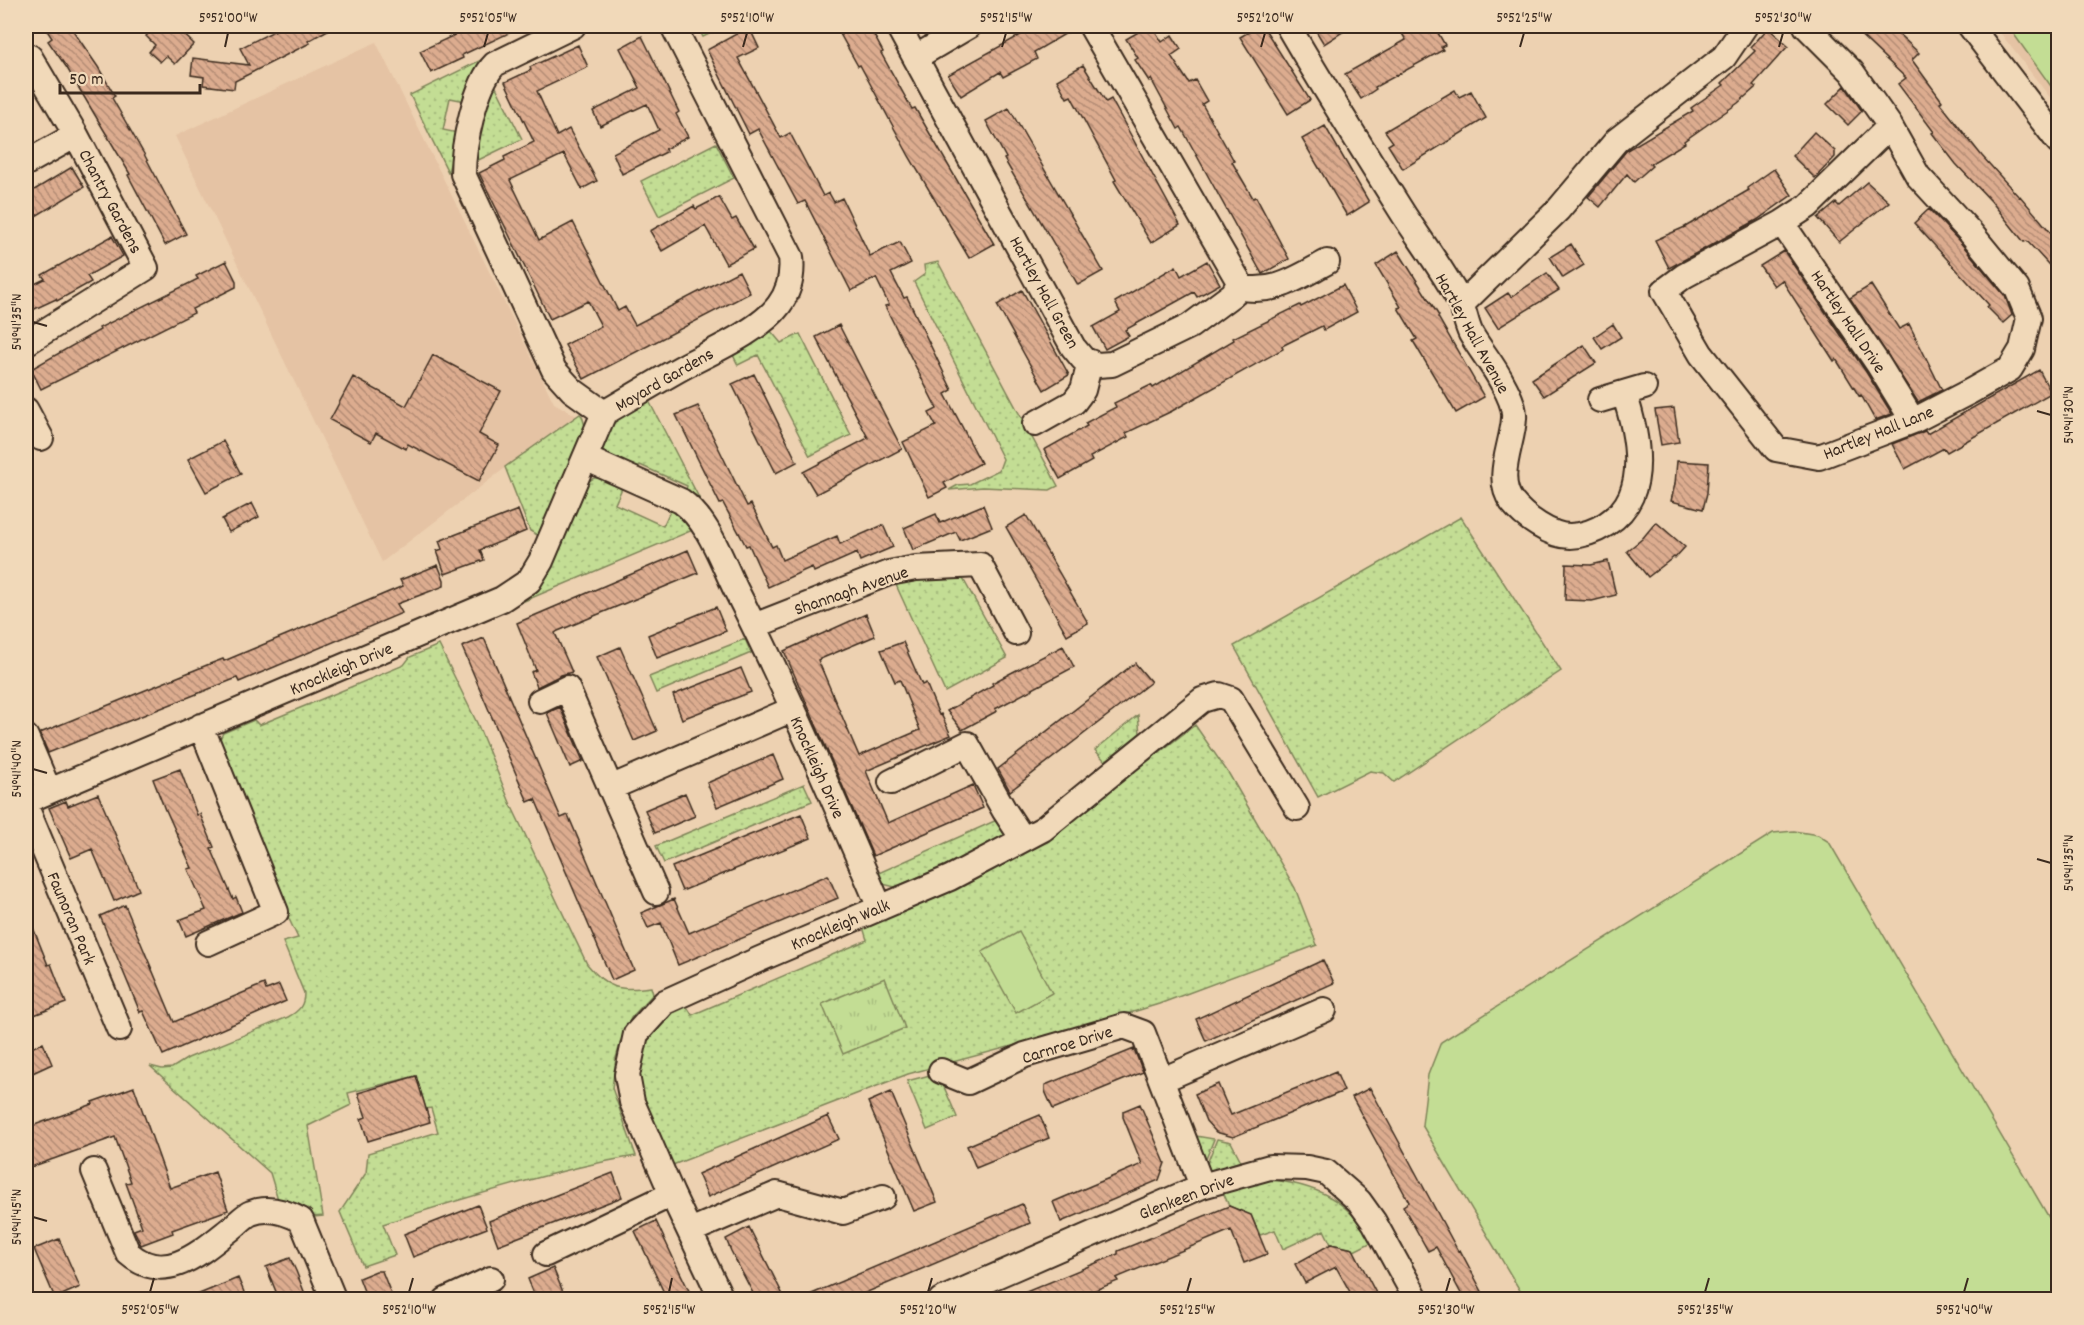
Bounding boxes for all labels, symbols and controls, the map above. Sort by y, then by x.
text: 5°52'00"W [199,8,258,30]
text: 5°52'05"W [459,8,517,30]
text: 5°52'10"W [720,8,774,30]
text: 5°52'15"W [980,8,1033,30]
text: 5°52'20"W [1237,8,1294,30]
text: 5°52'25"W [1496,8,1552,30]
text: 5°52'30"W [1754,8,1812,30]
scale bar [60,57,200,95]
text: 50 m [69,68,104,93]
street label: Chantry Gardens [71,145,147,259]
street label: Hartley Hall Green [1002,233,1084,354]
street label: Hartley Hall Drive [1803,266,1891,379]
street label: Hartley Hall Avenue [1427,269,1514,399]
text: 54°41'35"N [7,294,29,350]
street label: Moyard Gardens [611,343,719,419]
text: 54°41'30"N [2059,386,2081,444]
street label: Hartley Hall Lane [1820,401,1938,468]
street label: Shannagh Avenue [791,561,912,624]
street label: Knockleigh Drive [287,637,397,703]
street label: Knockleigh Drive [782,713,849,823]
text: 54°41'40"N [7,740,29,798]
text: 54°41'35"N [2059,835,2081,891]
street label: Faunoran Park [39,869,101,969]
street label: Knockleigh Walk [788,894,894,958]
street label: Carnroe Drive [1019,1021,1116,1072]
street label: Glenkeen Drive [1136,1169,1238,1228]
text: 54°41'45"N [7,1189,29,1245]
text: 5°52'05"W [121,1300,179,1322]
text: 5°52'10"W [382,1300,436,1322]
text: 5°52'15"W [643,1300,696,1322]
text: 5°52'20"W [900,1300,957,1322]
text: 5°52'25"W [1159,1300,1215,1322]
text: 5°52'30"W [1417,1300,1475,1322]
text: 5°52'35"W [1677,1300,1733,1322]
text: 5°52'40"W [1936,1300,1993,1322]

